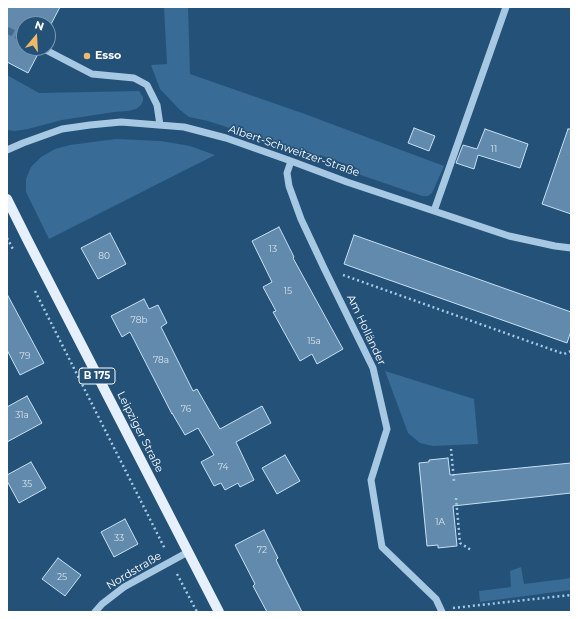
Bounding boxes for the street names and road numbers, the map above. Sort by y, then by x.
street label: Albert-Schweitzer-Straße [227,122,361,180]
street label: Am Holländer [344,292,388,368]
road number: B 175 [79,368,115,384]
street label: Leipziger Straße [114,389,166,475]
street label: Nordstraße [104,549,164,593]

